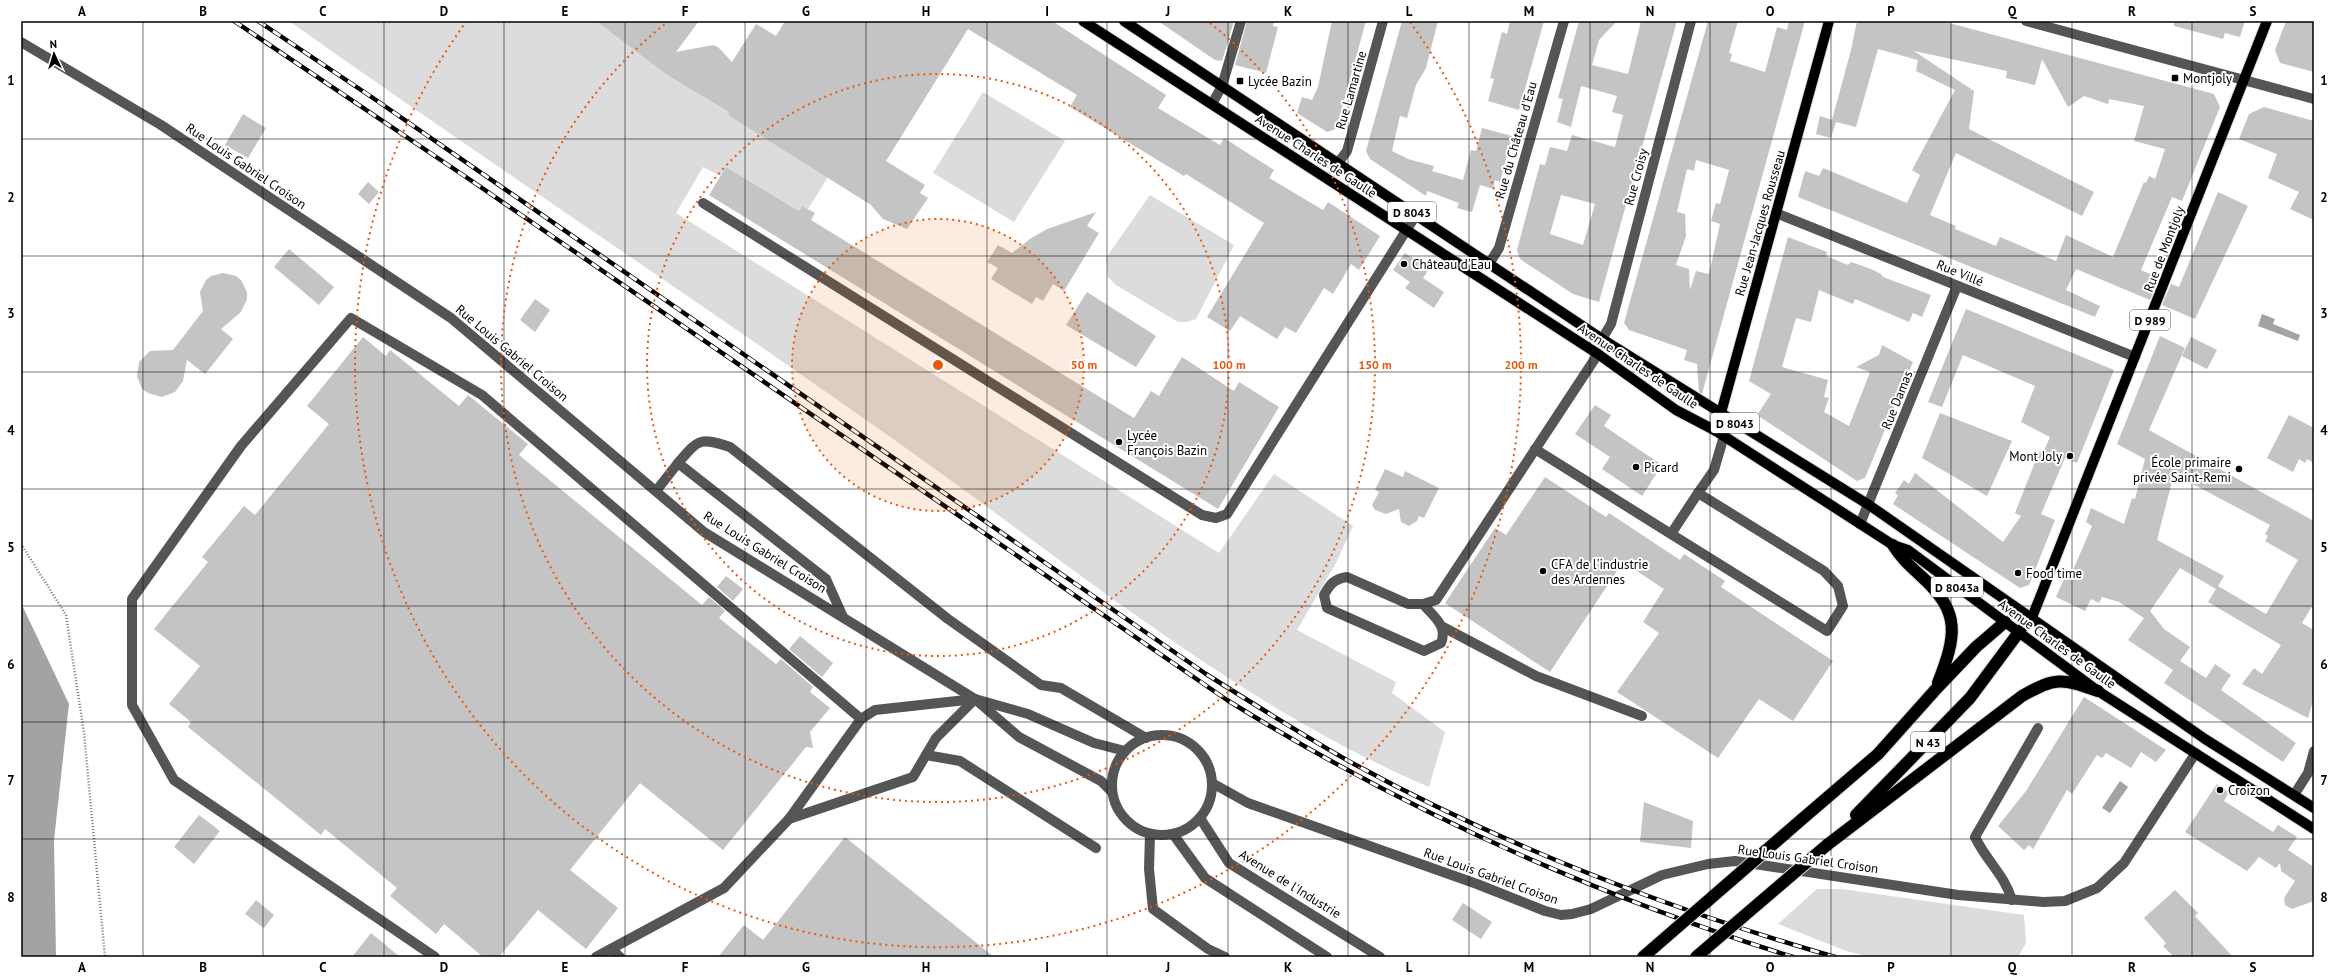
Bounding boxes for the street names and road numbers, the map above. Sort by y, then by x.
street label: Rue Lamartine [1332,49,1370,131]
street label: Rue du Château d'Eau [1491,79,1541,201]
street label: Avenue Charles de Gaulle [1252,110,1380,202]
street label: Rue Louis Gabriel Croison [182,119,310,213]
street label: Rue Croisy [1620,147,1652,207]
street label: Rue Jean-Jacques Rousseau [1731,148,1789,298]
road number: D 8043 [1388,202,1436,222]
street label: Rue de Montjoly [2140,204,2188,294]
street label: Rue Villé [1934,256,1986,290]
street label: Rue Louis Gabriel Croison [452,301,572,405]
road number: D 989 [2130,310,2170,330]
street label: Avenue Charles de Gaulle [1575,319,1701,413]
street label: Rue Damas [1877,368,1917,432]
road number: D 8043 [1711,413,1759,433]
street label: Rue Louis Gabriel Croison [700,507,830,597]
road number: D 8043a [1931,577,1983,597]
street label: Avenue Charles de Gaulle [1995,596,2119,692]
road number: N 43 [1911,732,1945,752]
street label: Rue Louis Gabriel Croison [1737,841,1879,877]
street label: Rue Louis Gabriel Croison [1421,844,1561,908]
street label: Avenue de l'Industrie [1236,846,1344,922]

